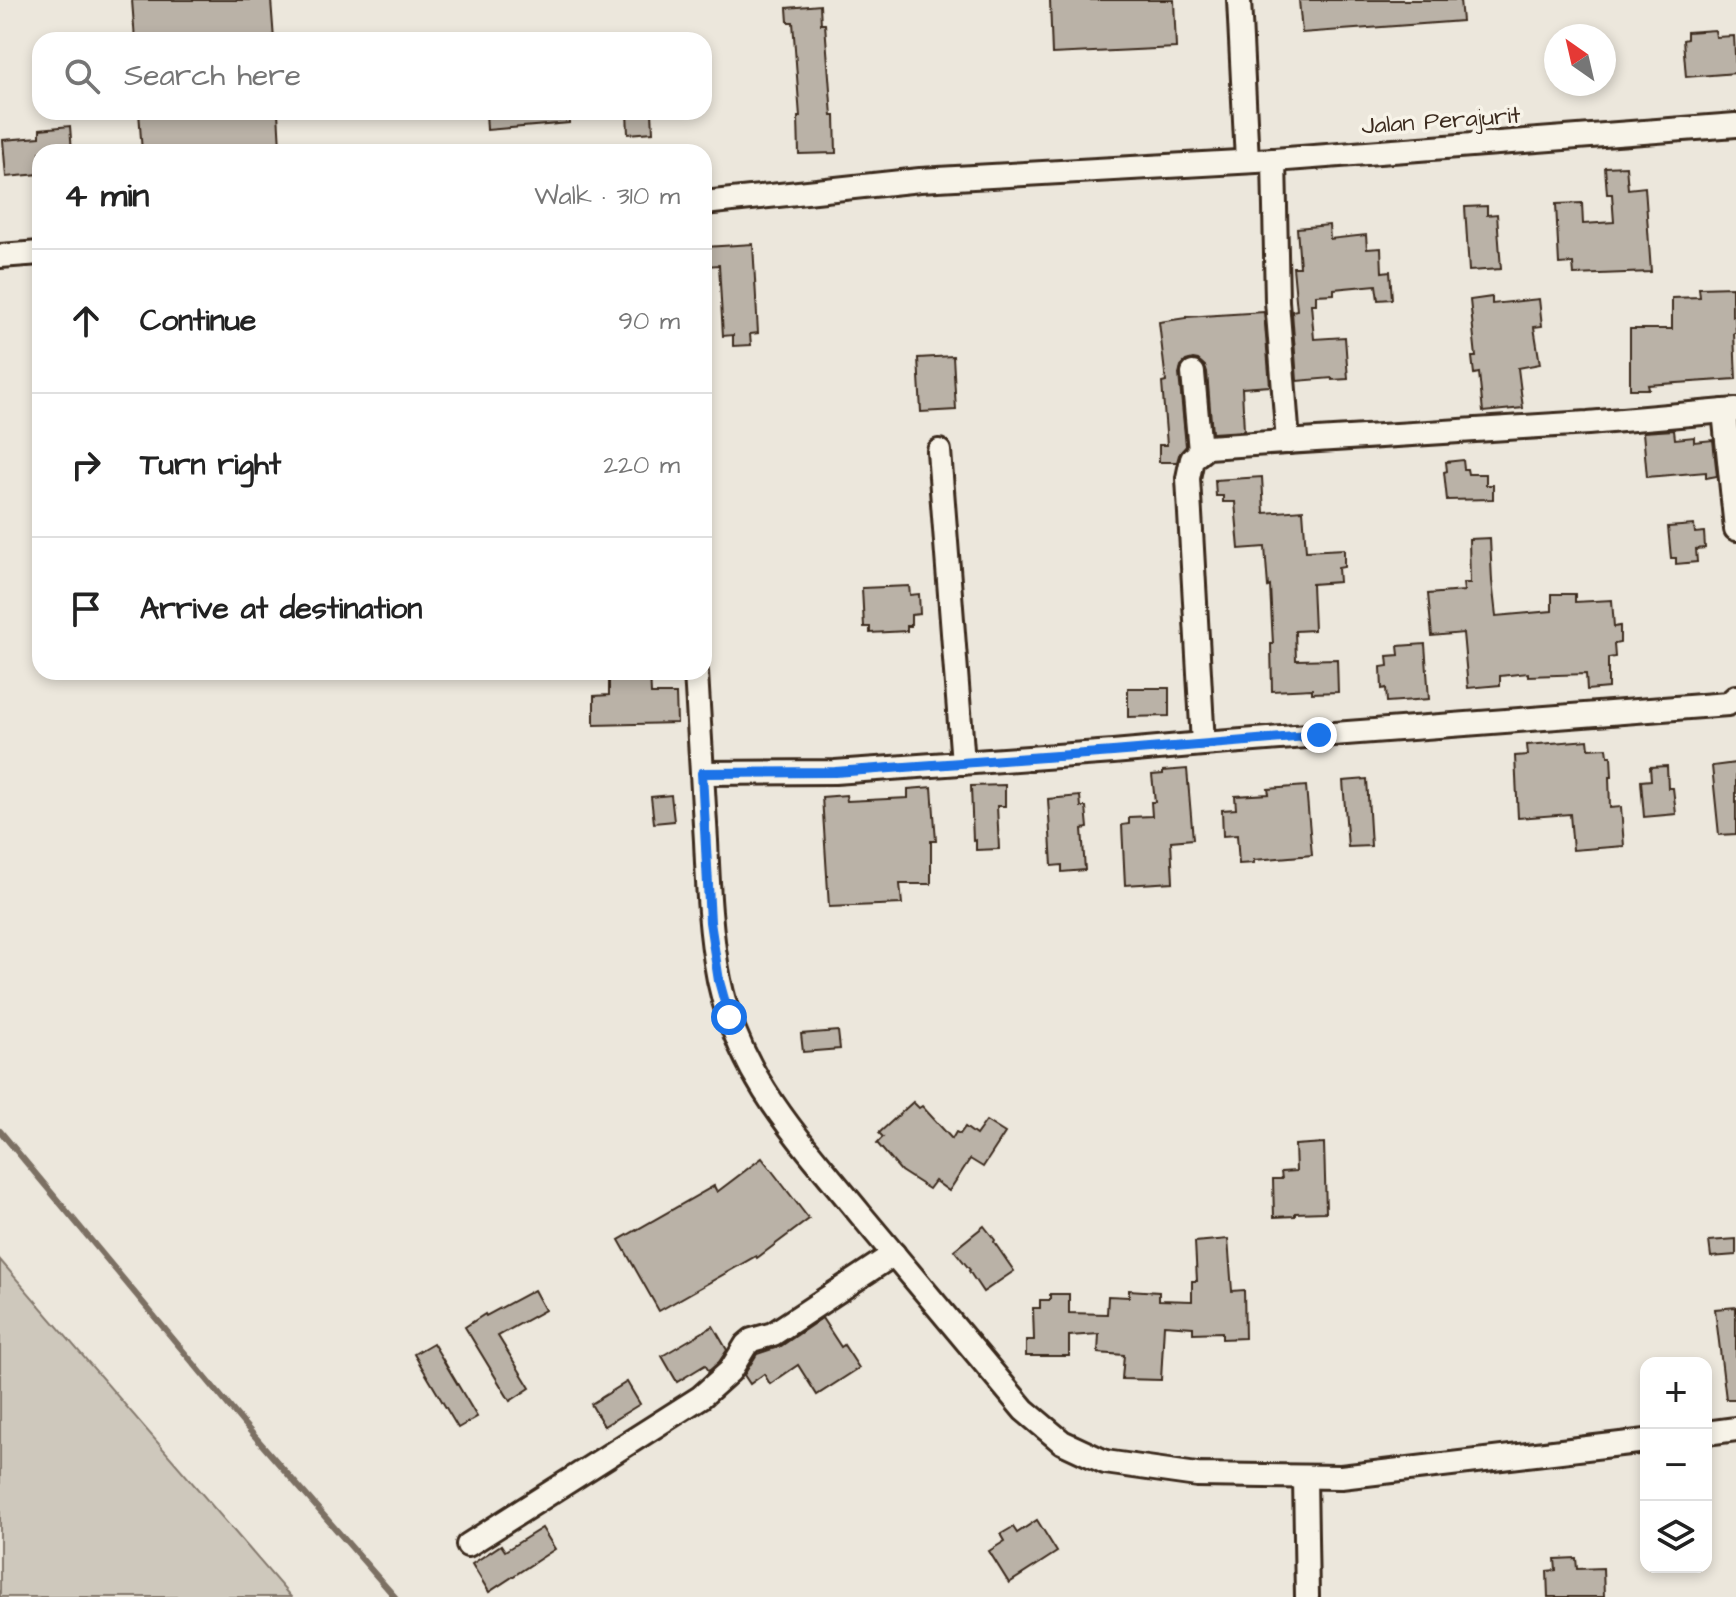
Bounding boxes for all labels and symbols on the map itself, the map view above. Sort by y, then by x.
north arrow [1544,24,1616,96]
street label: Jalan Perajurit [1360,98,1522,144]
route end [1301,717,1337,753]
route start [711,999,747,1035]

